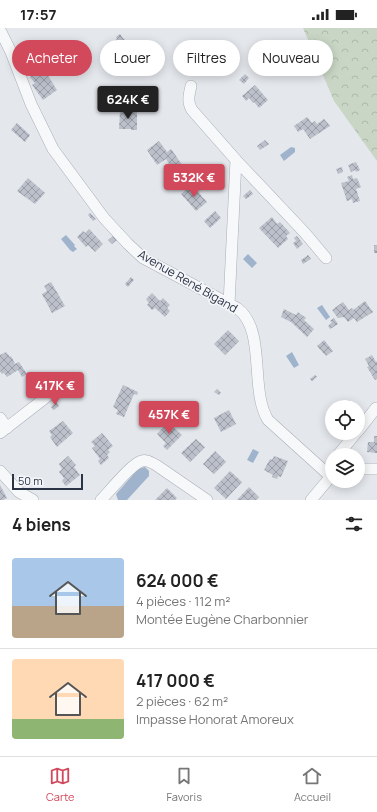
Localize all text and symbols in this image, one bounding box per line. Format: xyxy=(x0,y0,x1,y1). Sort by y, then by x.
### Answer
text: 17:57 xyxy=(20,4,57,25)
chip: Acheter xyxy=(12,40,92,76)
chip: Louer xyxy=(100,40,165,76)
chip: Filtres xyxy=(173,40,240,76)
chip: Nouveau xyxy=(248,40,333,76)
pin: 624K € xyxy=(95,86,161,120)
text: 624K € xyxy=(106,90,150,108)
pin: 532K € xyxy=(161,164,227,198)
text: 532K € xyxy=(173,168,215,186)
street label: Avenue René Bigand xyxy=(135,245,241,317)
pin: 417K € xyxy=(22,372,88,406)
text: 417K € xyxy=(35,376,75,394)
map controls xyxy=(325,400,365,488)
button: locate xyxy=(325,400,365,440)
pin: 457K € xyxy=(136,401,202,435)
text: 457K € xyxy=(148,405,190,423)
button: layers xyxy=(325,448,365,488)
scale bar xyxy=(12,472,83,491)
text: 50 m xyxy=(18,473,43,488)
text: 4 biens xyxy=(12,513,71,536)
icon: filters xyxy=(343,513,365,535)
text: 624 000 € xyxy=(136,569,219,592)
icon: home xyxy=(44,574,92,622)
text: 4 pièces · 112 m² xyxy=(136,592,231,610)
text: Montée Eugène Charbonnier xyxy=(136,610,309,628)
text: 417 000 € xyxy=(136,669,215,692)
icon: home xyxy=(44,675,92,723)
text: 2 pièces · 62 m² xyxy=(136,692,228,710)
text: Impasse Honorat Amoreux xyxy=(136,710,294,728)
tab: Carte xyxy=(46,765,75,804)
tab: Favoris xyxy=(167,765,202,804)
tab: Accueil xyxy=(294,765,331,804)

